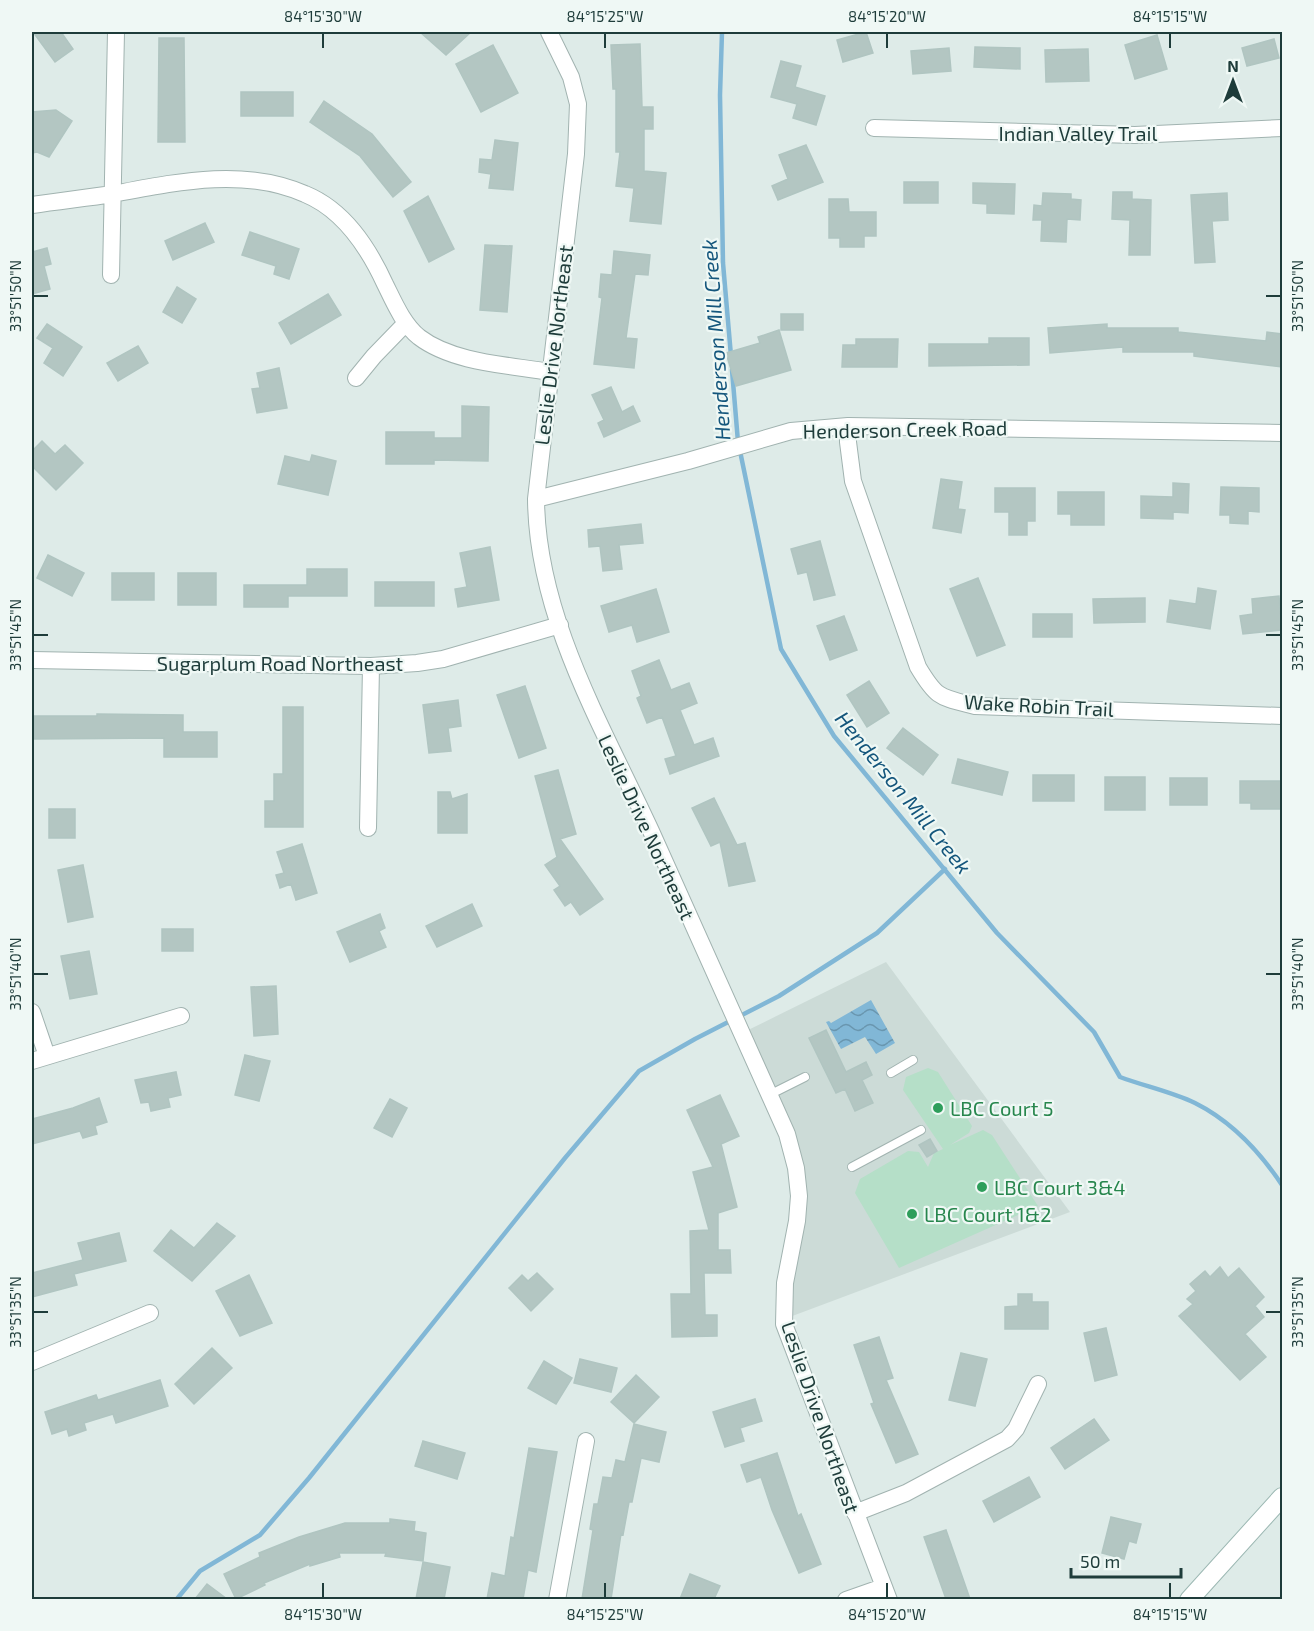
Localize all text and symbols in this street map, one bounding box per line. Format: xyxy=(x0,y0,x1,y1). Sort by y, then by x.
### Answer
text: 84°15'30"W xyxy=(284,7,362,25)
text: 84°15'25"W xyxy=(567,7,643,25)
text: 84°15'20"W xyxy=(848,7,926,25)
text: 84°15'15"W xyxy=(1133,7,1207,25)
north arrow xyxy=(1203,51,1263,111)
text: N xyxy=(1227,56,1239,75)
street label: Indian Valley Trail xyxy=(999,121,1157,145)
water label: Henderson Mill Creek xyxy=(695,238,735,442)
street label: Leslie Drive Northeast xyxy=(529,243,577,446)
text: 33°51'50"N xyxy=(6,260,24,332)
text: 33°51'50"N xyxy=(1288,260,1306,332)
street label: Henderson Creek Road xyxy=(802,415,1008,443)
text: 33°51'45"N xyxy=(6,599,24,671)
text: 33°51'45"N xyxy=(1288,599,1306,671)
street label: Sugarplum Road Northeast xyxy=(157,651,404,675)
street label: Wake Robin Trail xyxy=(963,689,1115,721)
water label: Henderson Mill Creek xyxy=(831,706,977,878)
street label: Leslie Drive Northeast xyxy=(594,731,701,924)
text: 33°51'40"N xyxy=(6,937,24,1011)
text: 33°51'40"N xyxy=(1288,937,1306,1011)
place label: LBC Court 5 xyxy=(950,1096,1054,1120)
marker: LBC Court 5 xyxy=(931,1101,945,1115)
place label: LBC Court 3&4 xyxy=(994,1175,1126,1199)
marker: LBC Court 3&4 xyxy=(975,1180,989,1194)
place label: LBC Court 1&2 xyxy=(924,1202,1051,1226)
marker: LBC Court 1&2 xyxy=(905,1207,919,1221)
text: 33°51'35"N xyxy=(6,1276,24,1348)
text: 33°51'35"N xyxy=(1288,1276,1306,1348)
street label: Leslie Drive Northeast xyxy=(777,1318,865,1516)
scale bar xyxy=(1071,1541,1180,1579)
text: 50 m xyxy=(1080,1550,1120,1572)
text: 84°15'30"W xyxy=(284,1605,362,1623)
text: 84°15'25"W xyxy=(567,1605,643,1623)
text: 84°15'20"W xyxy=(848,1605,926,1623)
text: 84°15'15"W xyxy=(1133,1605,1207,1623)

